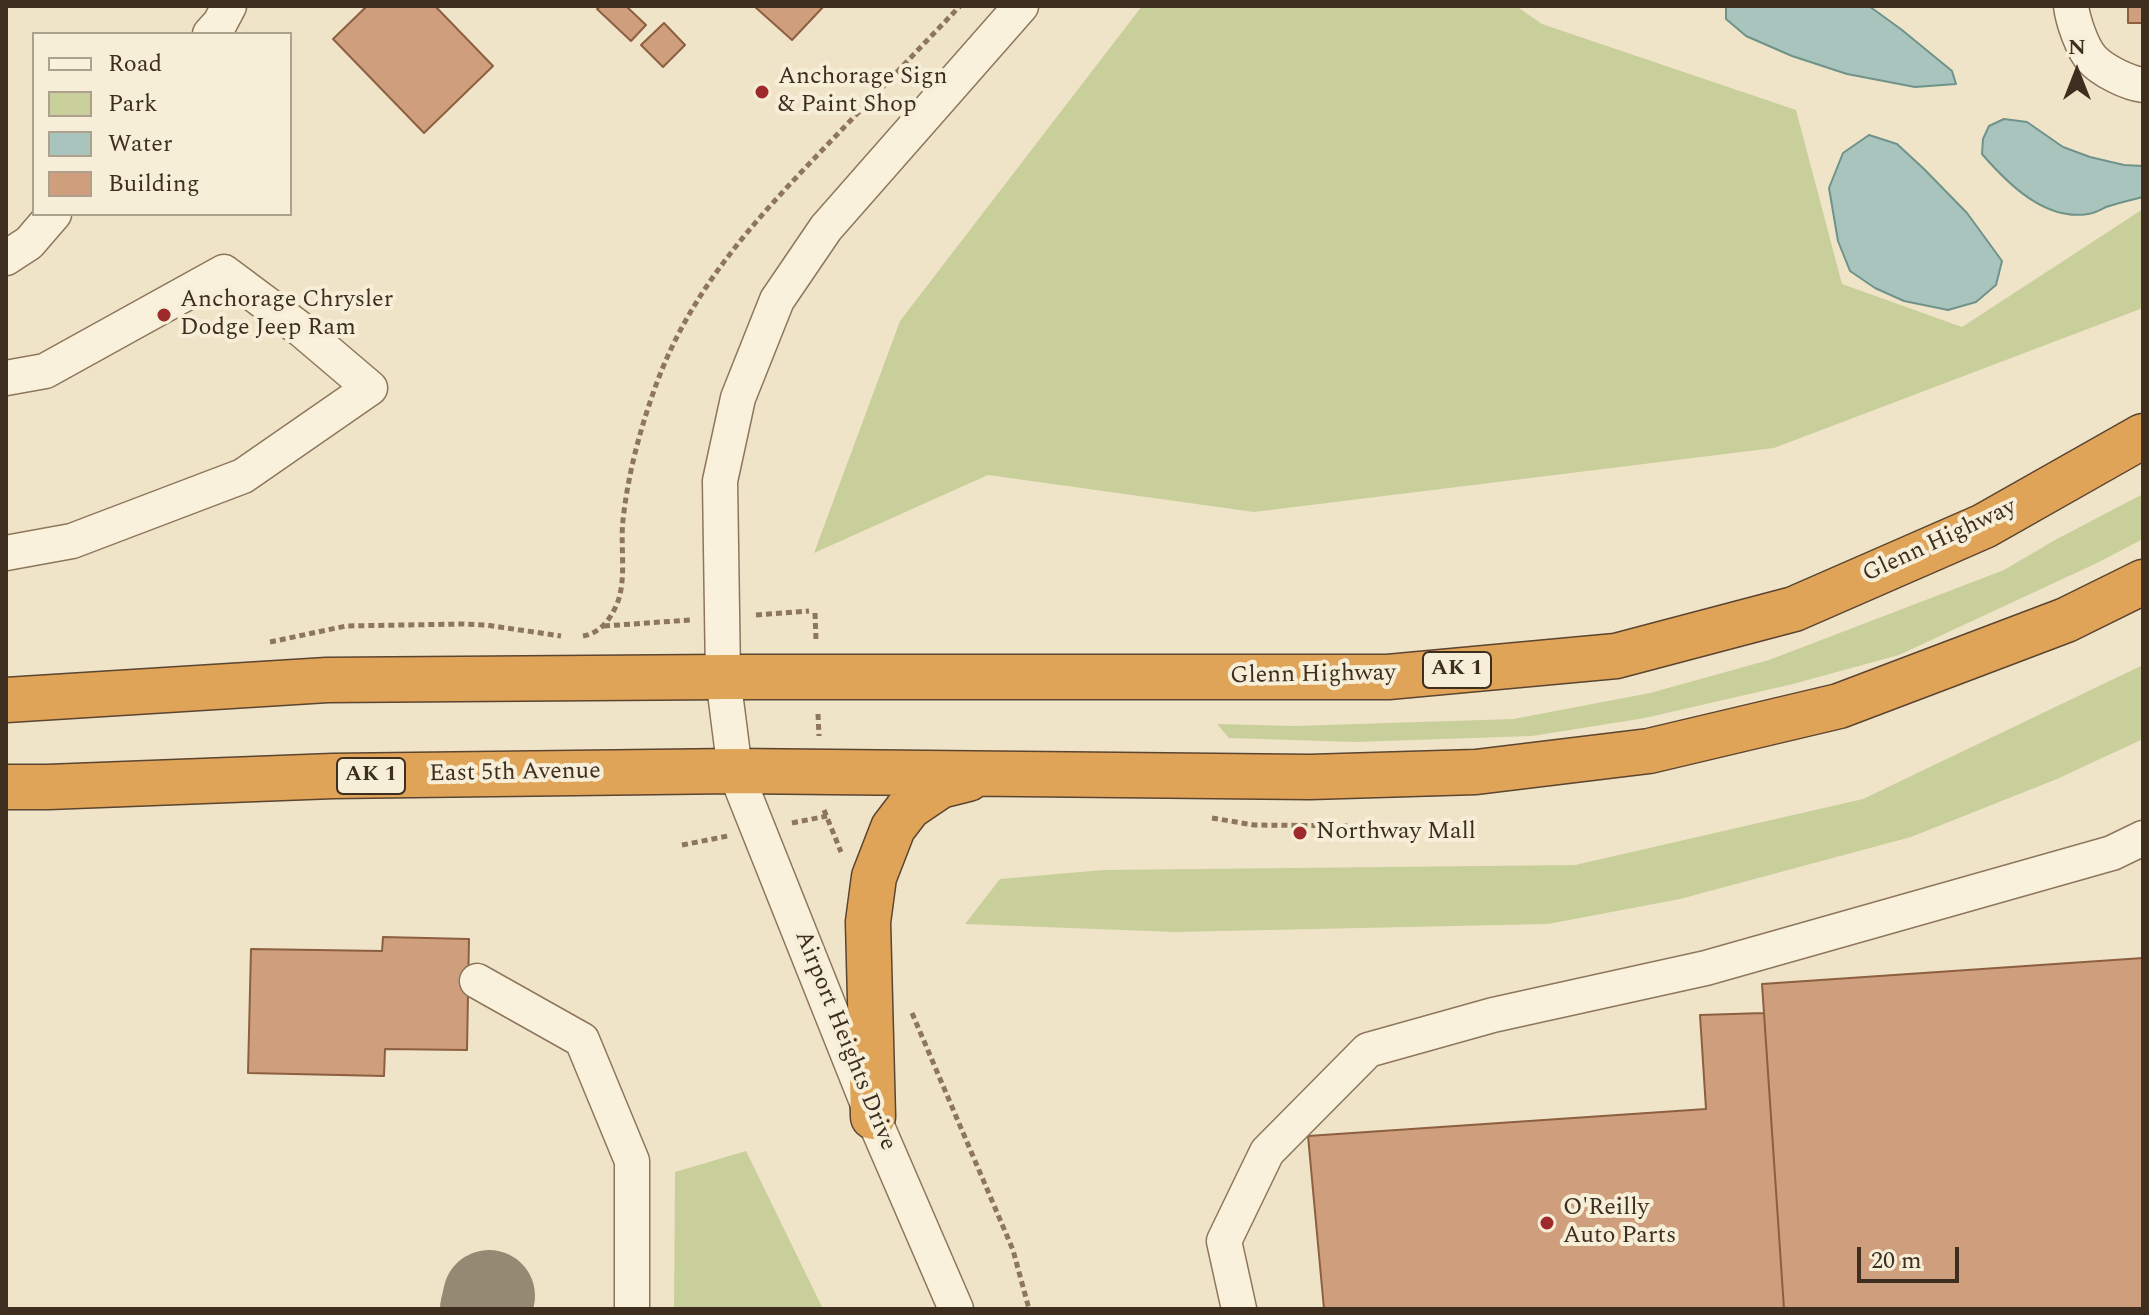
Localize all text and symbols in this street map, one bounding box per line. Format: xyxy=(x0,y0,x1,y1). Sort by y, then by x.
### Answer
text: N xyxy=(2068,31,2086,64)
legend xyxy=(32,32,292,216)
north arrow xyxy=(2037,32,2117,112)
text: Road xyxy=(108,46,162,82)
place label: Anchorage Sign & Paint Shop xyxy=(778,64,947,120)
marker: Anchorage Sign & Paint Shop xyxy=(753,83,771,101)
text: Park xyxy=(108,86,158,122)
text: Water xyxy=(108,126,172,162)
text: Building xyxy=(108,166,200,202)
place label: Anchorage Chrysler Dodge Jeep Ram xyxy=(180,287,393,343)
marker: Anchorage Chrysler Dodge Jeep Ram xyxy=(155,306,173,324)
street label: Glenn Highway xyxy=(1859,494,2021,590)
road number: AK 1 xyxy=(1423,652,1491,688)
street label: Glenn Highway xyxy=(1230,660,1396,692)
road number: AK 1 xyxy=(337,758,405,794)
street label: East 5th Avenue xyxy=(429,758,601,790)
place label: Northway Mall xyxy=(1316,819,1476,847)
marker: Northway Mall xyxy=(1291,824,1309,842)
street label: Airport Heights Drive xyxy=(787,927,901,1155)
place label: O'Reilly Auto Parts xyxy=(1563,1195,1676,1251)
marker: O'Reilly Auto Parts xyxy=(1538,1214,1556,1232)
scale bar xyxy=(1861,1231,1963,1281)
text: 20 m xyxy=(1871,1243,1922,1279)

